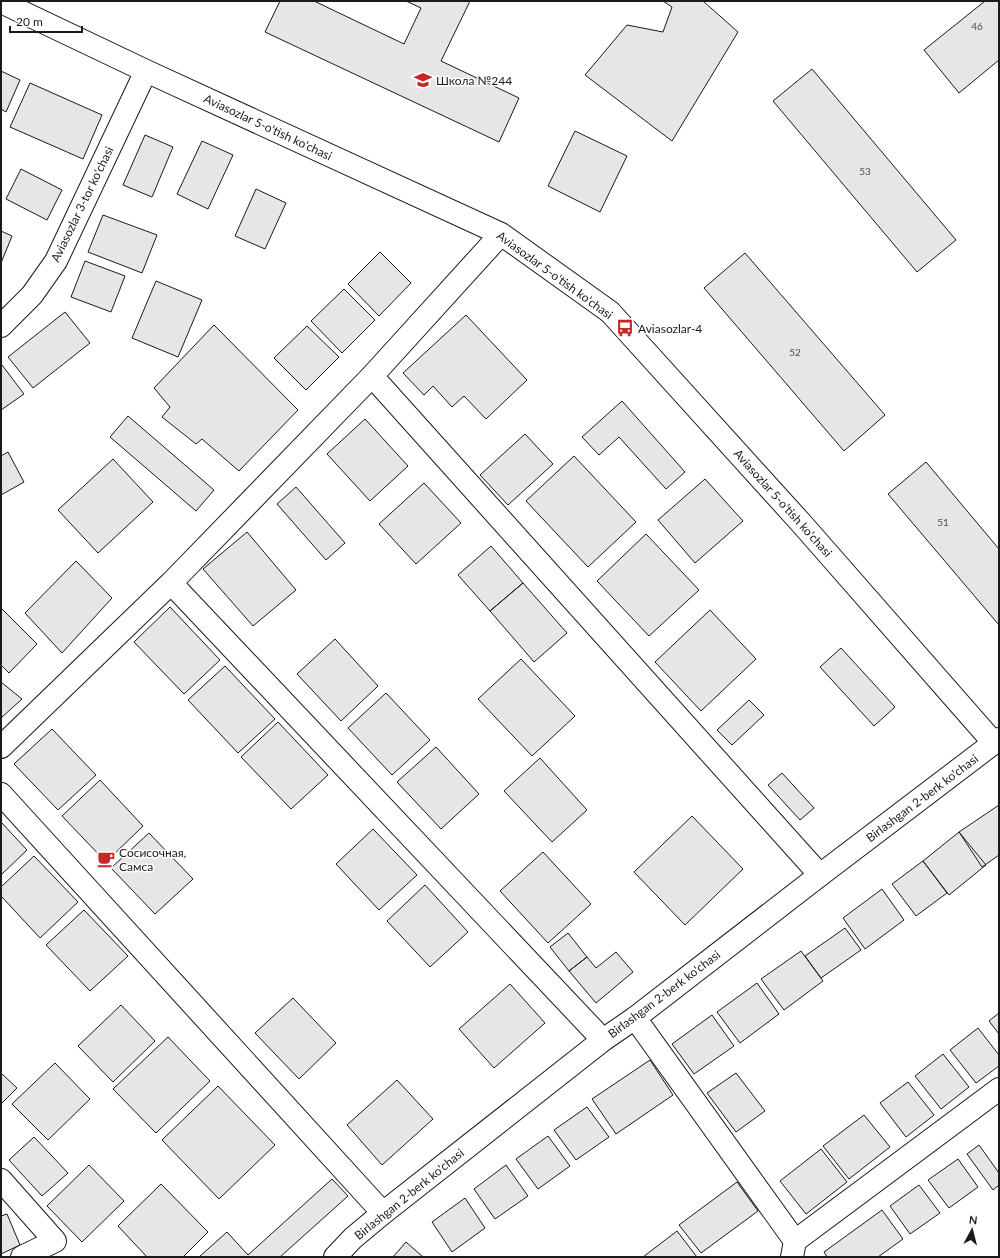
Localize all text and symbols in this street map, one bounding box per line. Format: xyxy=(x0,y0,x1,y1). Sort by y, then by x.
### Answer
scale bar xyxy=(10,8,82,34)
text: 20 m xyxy=(16,14,43,29)
house number: 46 xyxy=(971,20,983,32)
school or university icon: Школа №244 xyxy=(413,70,433,90)
place label: Школа №244 xyxy=(436,73,512,88)
street label: Aviasozlar 5-o'tish ko'chasi xyxy=(202,91,335,163)
street label: Aviasozlar 3-tor ko'chasi xyxy=(48,144,117,264)
house number: 53 xyxy=(859,165,871,177)
street label: Aviasozlar 5-o'tish ko'chasi xyxy=(494,228,616,322)
bus stop icon: Aviasozlar-4 xyxy=(615,318,635,338)
place label: Aviasozlar-4 xyxy=(638,321,702,336)
house number: 52 xyxy=(789,346,801,358)
street label: Aviasozlar 5-o'tish ko'chasi xyxy=(731,446,835,560)
house number: 51 xyxy=(937,516,949,528)
street label: Birlashgan 2-berk ko'chasi xyxy=(863,751,981,845)
place label: Сосисочная, Самса xyxy=(119,845,187,874)
cafe icon: Сосисочная, Самса xyxy=(96,849,116,869)
street label: Birlashgan 2-berk ko'chasi xyxy=(605,947,723,1041)
street label: Birlashgan 2-berk ko'chasi xyxy=(351,1145,467,1243)
north arrow xyxy=(952,1210,992,1250)
text: N xyxy=(968,1213,978,1227)

